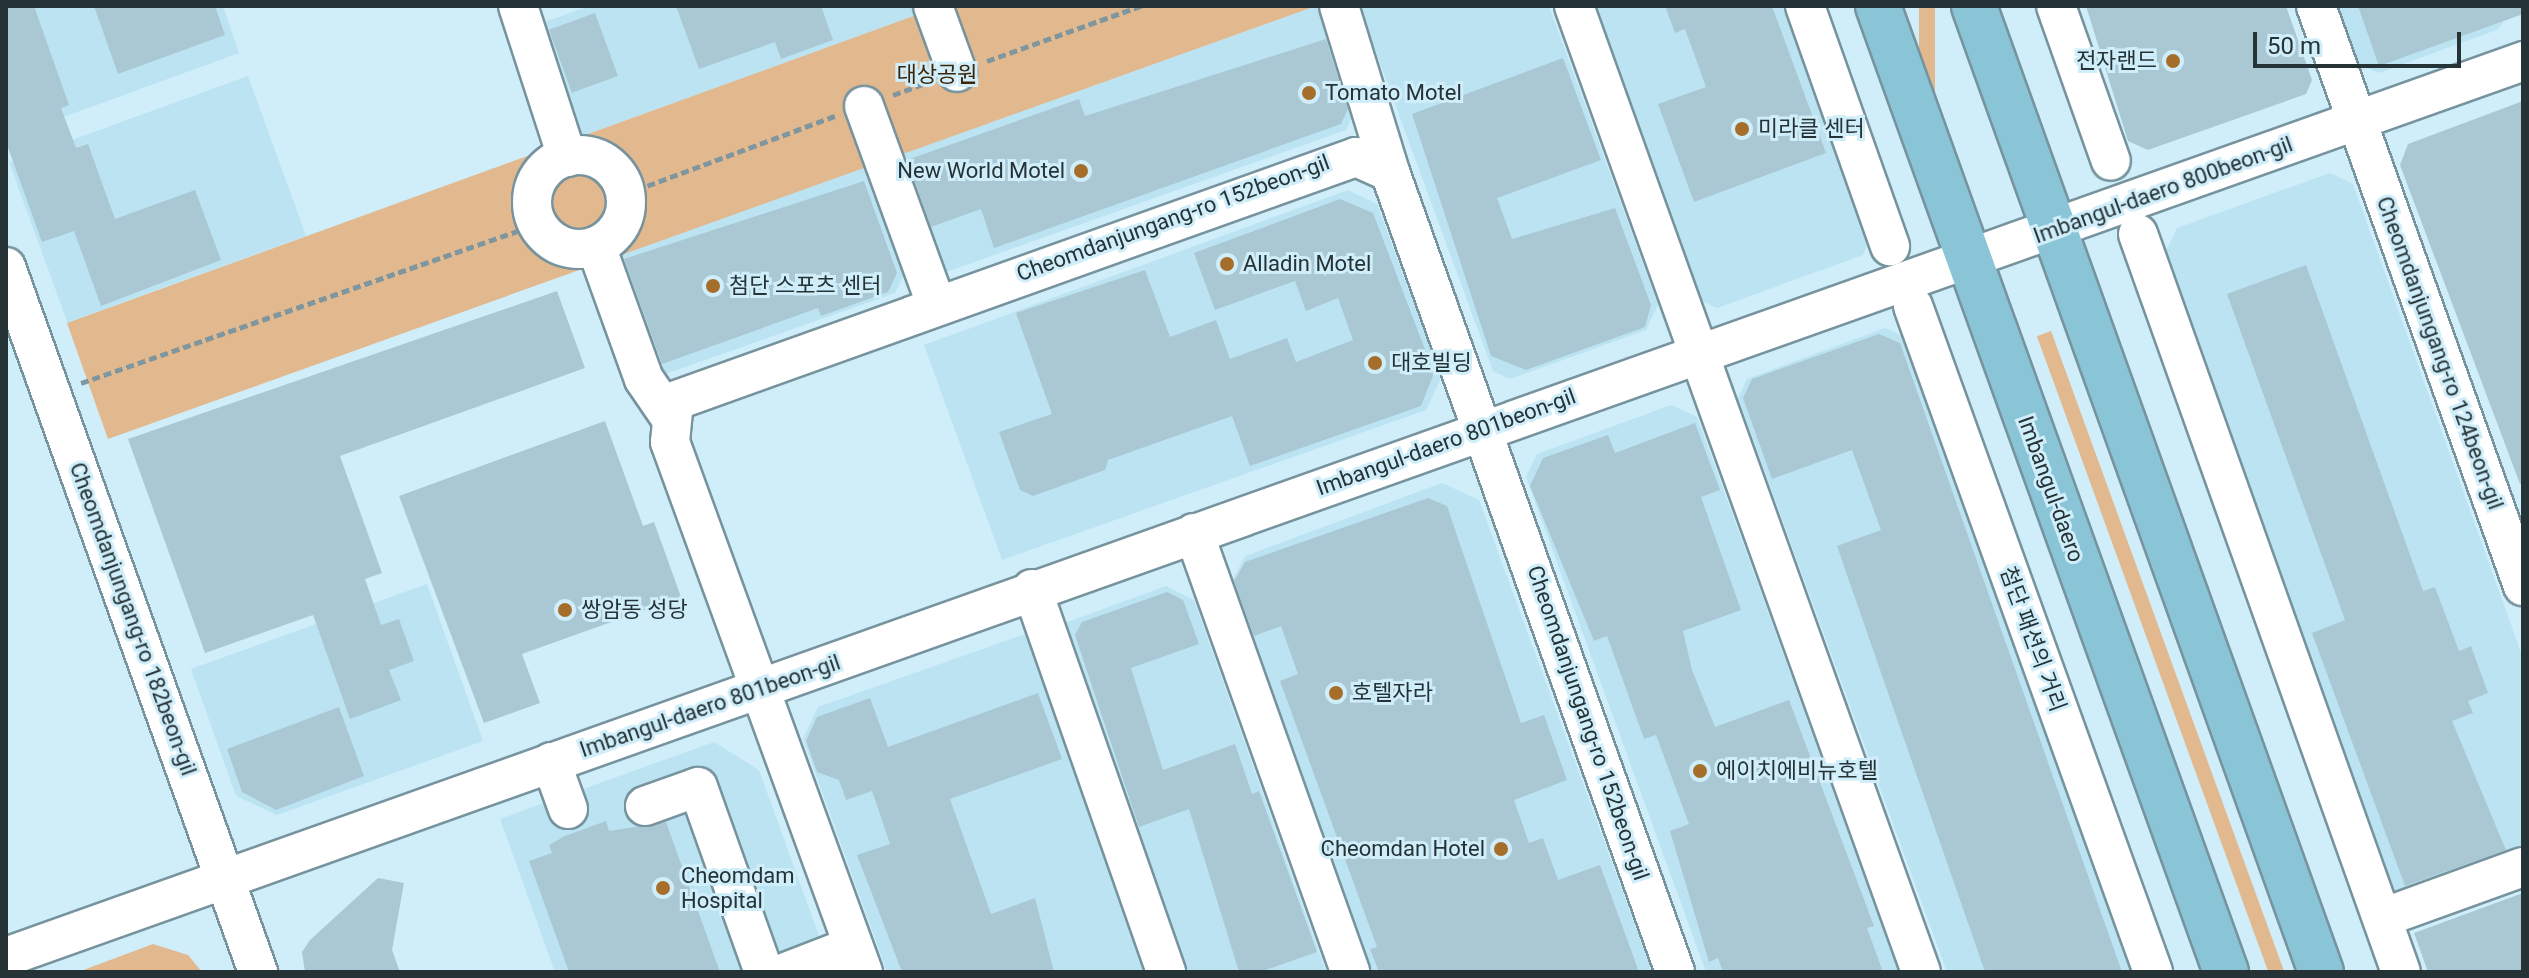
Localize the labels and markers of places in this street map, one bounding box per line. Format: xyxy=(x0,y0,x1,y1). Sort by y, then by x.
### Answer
place label: 전자랜드 xyxy=(2076,48,2157,74)
marker: 전자랜드 xyxy=(2164,52,2182,70)
place label: Tomato Motel xyxy=(1325,80,1462,106)
marker: Tomato Motel xyxy=(1300,84,1318,102)
place label: 미라클 센터 xyxy=(1758,116,1865,142)
marker: 미라클 센터 xyxy=(1733,120,1751,138)
place label: New World Motel xyxy=(897,158,1065,184)
marker: New World Motel xyxy=(1072,162,1090,180)
place label: Alladin Motel xyxy=(1243,251,1371,277)
marker: Alladin Motel xyxy=(1218,255,1236,273)
place label: 첨단 스포츠 센터 xyxy=(729,273,882,299)
marker: 첨단 스포츠 센터 xyxy=(704,277,722,295)
place label: 대호빌딩 xyxy=(1391,350,1472,376)
marker: 대호빌딩 xyxy=(1366,354,1384,372)
place label: 쌍암동 성당 xyxy=(581,597,688,623)
marker: 쌍암동 성당 xyxy=(556,601,574,619)
place label: 호텔자라 xyxy=(1352,680,1433,706)
marker: 호텔자라 xyxy=(1327,684,1345,702)
place label: 에이치에비뉴호텔 xyxy=(1716,758,1878,784)
marker: 에이치에비뉴호텔 xyxy=(1691,762,1709,780)
place label: Cheomdan Hotel xyxy=(1321,836,1485,862)
marker: Cheomdan Hotel xyxy=(1492,840,1510,858)
place label: Cheomdam Hospital xyxy=(681,862,795,914)
marker: Cheomdam Hospital xyxy=(652,877,674,899)

